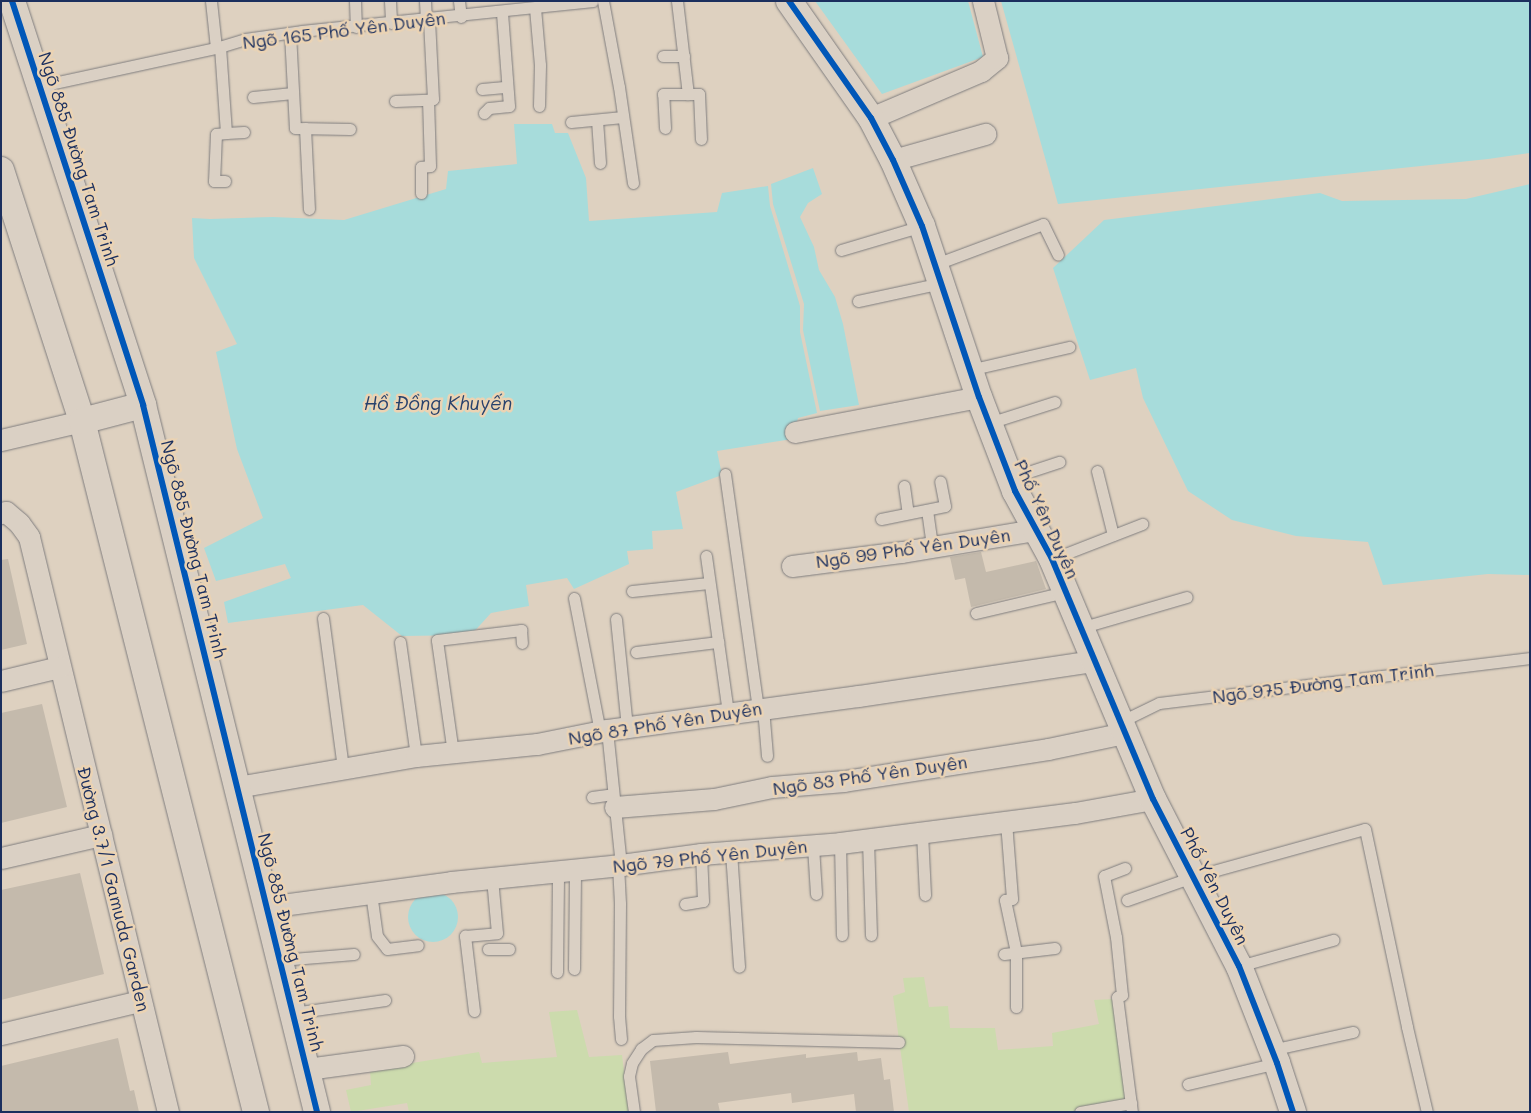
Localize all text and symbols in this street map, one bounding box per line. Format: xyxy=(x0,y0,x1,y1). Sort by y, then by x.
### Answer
street label: Ngõ 165 Phố Yên Duyên xyxy=(241,7,447,53)
street label: Ngõ 885 Đường Tam Trinh xyxy=(34,49,124,269)
water label: Hồ Đồng Khuyến xyxy=(364,392,512,414)
street label: Ngõ 885 Đường Tam Trinh xyxy=(156,438,232,660)
street label: Phố Yên Duyên xyxy=(1010,456,1084,582)
street label: Ngõ 99 Phố Yên Duyên xyxy=(814,524,1012,572)
street label: Ngõ 975 Đường Tam Trinh xyxy=(1211,659,1435,707)
street label: Ngõ 87 Phố Yên Duyên xyxy=(567,697,763,749)
street label: Ngõ 83 Phố Yên Duyên xyxy=(771,751,969,799)
street label: Đường 3.7/1 Gamuda Garden xyxy=(73,764,155,1014)
street label: Phố Yên Duyên xyxy=(1176,824,1254,948)
street label: Ngõ 885 Đường Tam Trinh xyxy=(253,831,329,1053)
street label: Ngõ 79 Phố Yên Duyên xyxy=(612,835,808,877)

